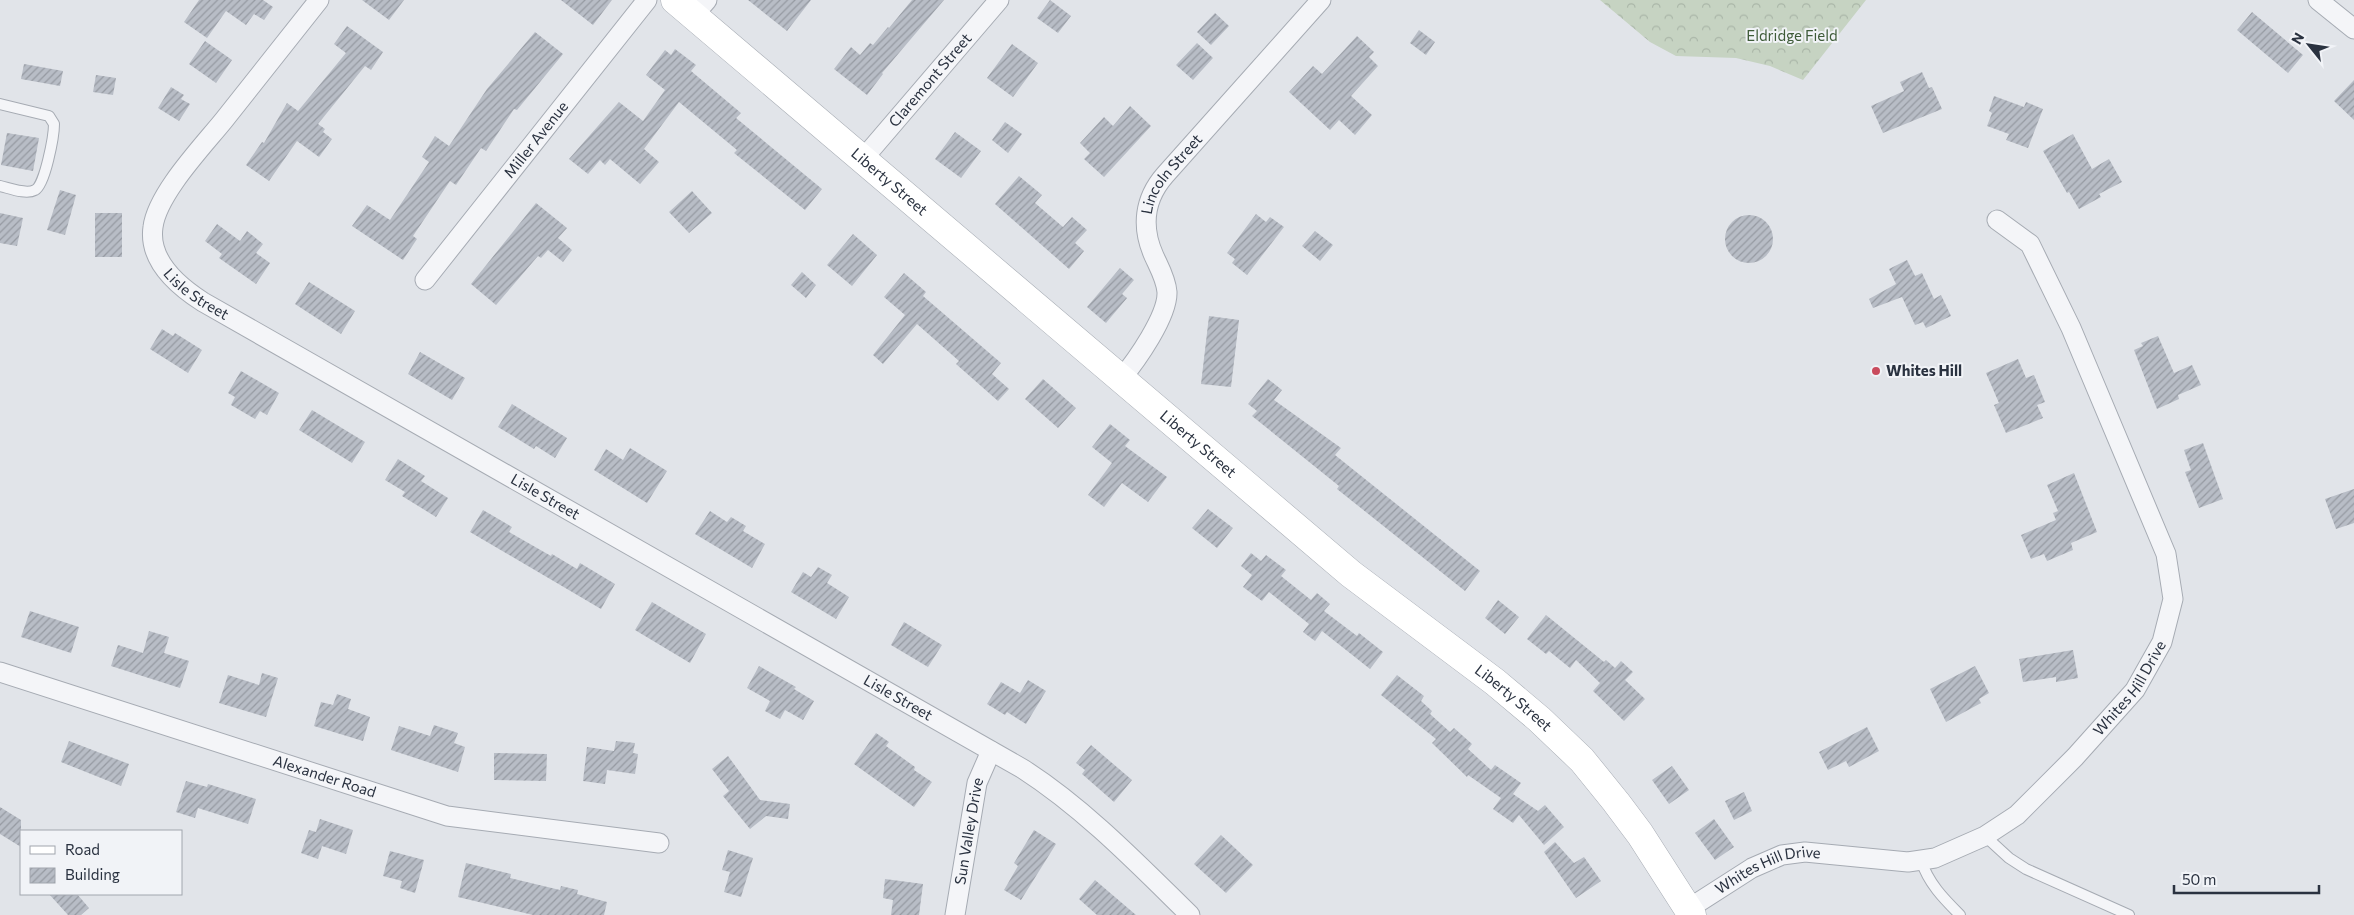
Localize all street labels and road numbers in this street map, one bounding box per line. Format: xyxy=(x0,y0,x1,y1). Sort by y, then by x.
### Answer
street label: Claremont Street xyxy=(884,29,975,130)
street label: Miller Avenue xyxy=(500,97,571,181)
street label: Lincoln Street xyxy=(1137,130,1205,215)
street label: Liberty Street xyxy=(848,144,932,219)
street label: Lisle Street xyxy=(160,264,232,323)
street label: Liberty Street xyxy=(1157,406,1240,481)
street label: Lisle Street xyxy=(508,469,583,523)
street label: Whites Hill Drive xyxy=(2089,637,2169,739)
street label: Liberty Street xyxy=(1472,660,1556,734)
street label: Lisle Street xyxy=(861,670,936,724)
street label: Alexander Road xyxy=(271,751,379,801)
street label: Sun Valley Drive xyxy=(950,774,987,886)
street label: Whites Hill Drive xyxy=(1712,842,1822,897)

